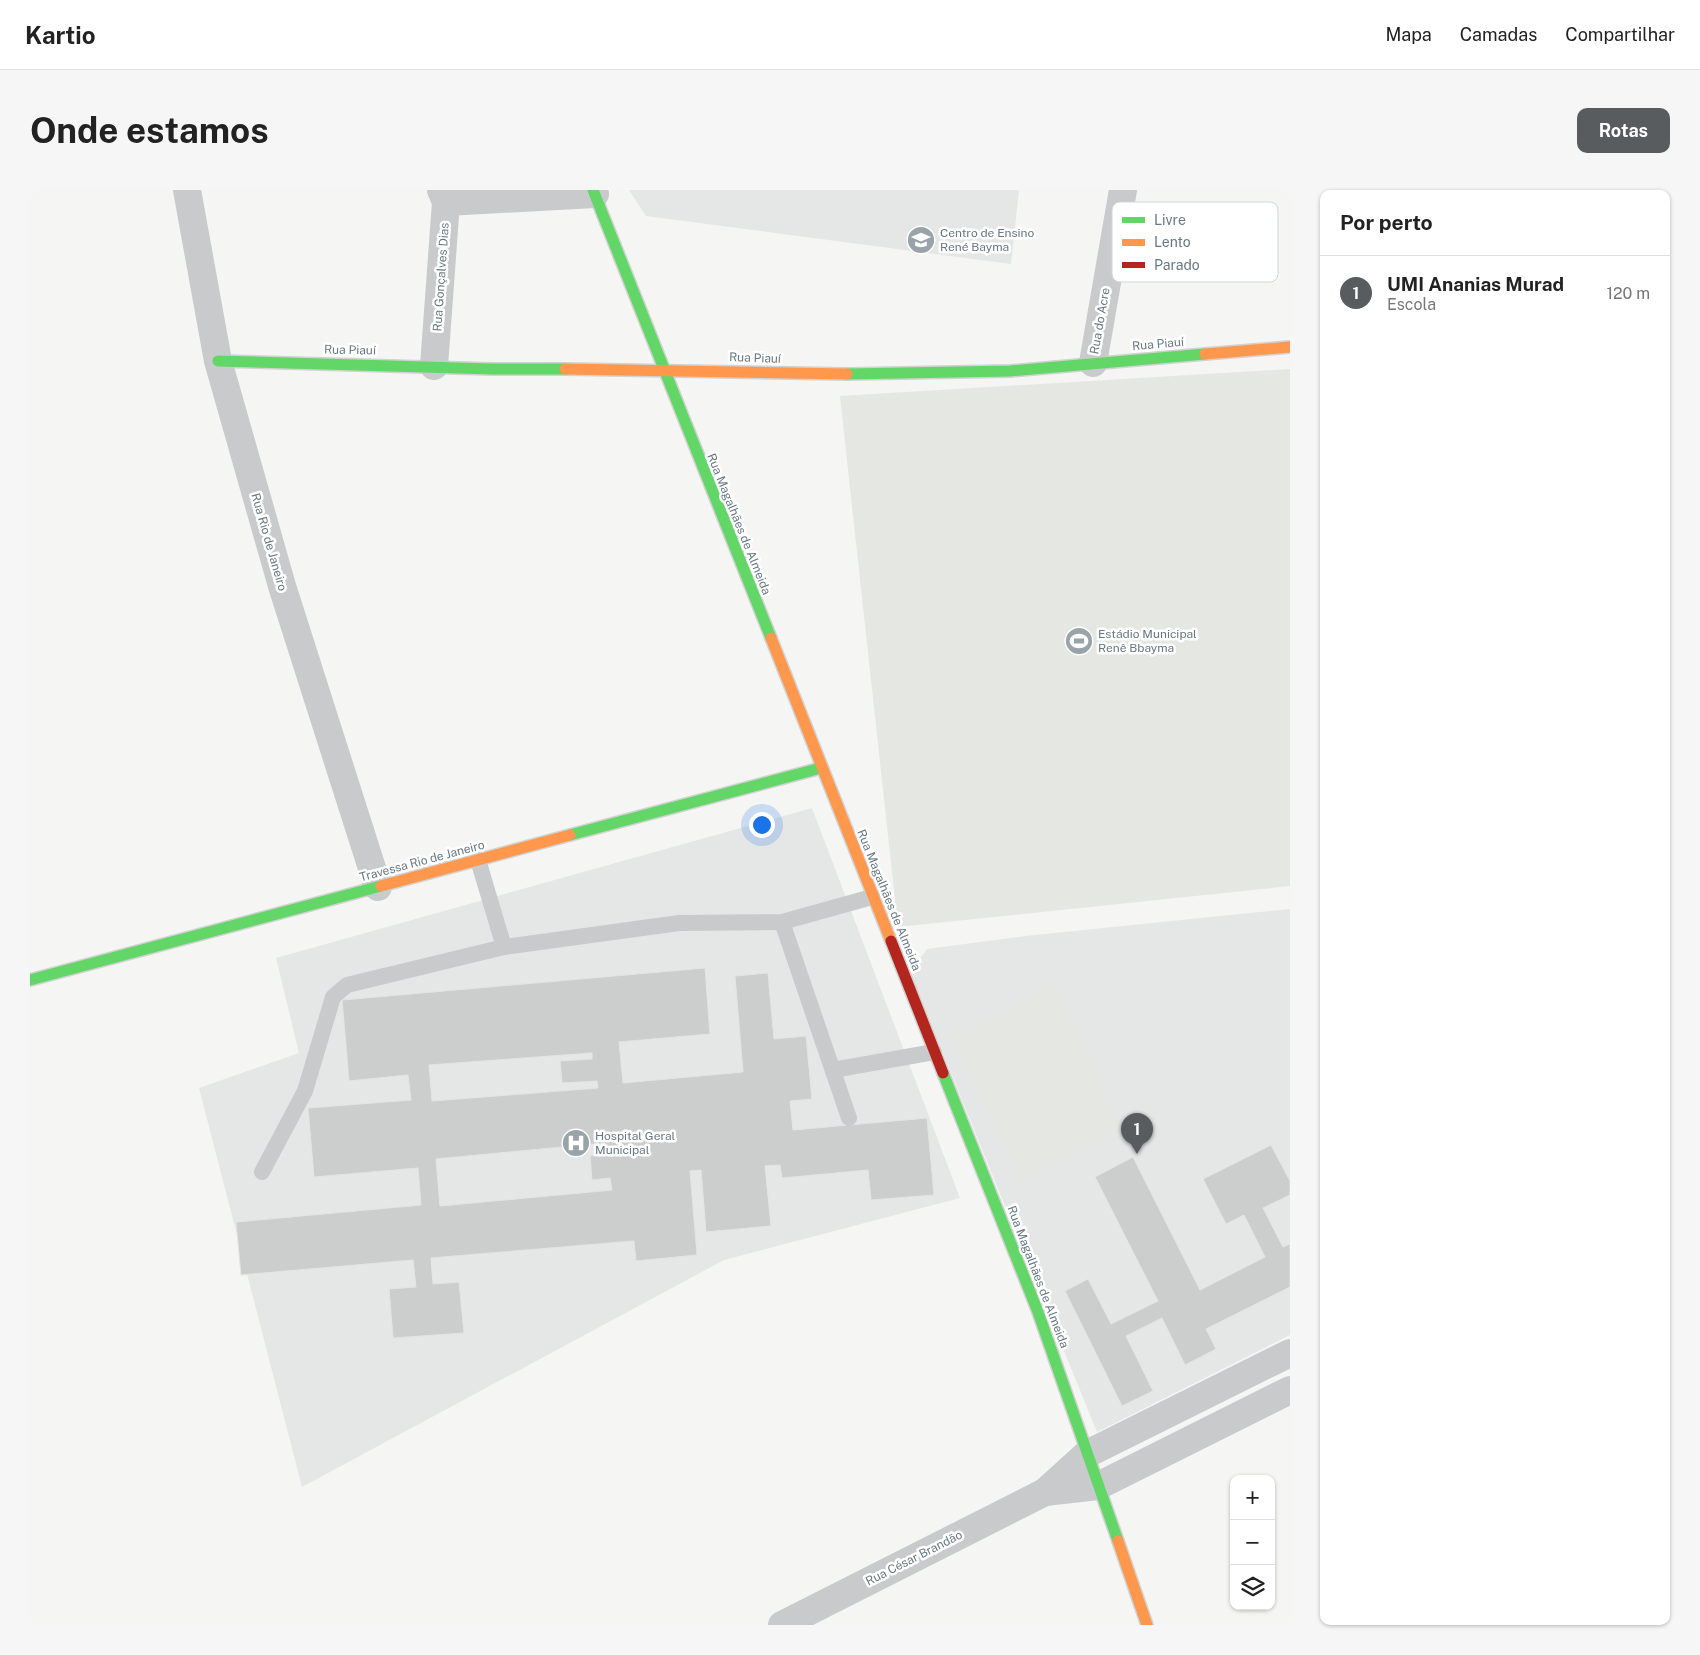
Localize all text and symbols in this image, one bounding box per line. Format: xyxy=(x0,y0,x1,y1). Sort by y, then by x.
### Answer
text: Kartio xyxy=(25,21,96,49)
text: Mapa xyxy=(1385,24,1432,45)
text: Camadas xyxy=(1460,24,1537,45)
text: Compartilhar xyxy=(1565,24,1675,45)
button: Rotas xyxy=(1577,108,1670,153)
text: Onde estamos xyxy=(30,110,269,151)
legend xyxy=(1112,202,1278,282)
text: Por perto xyxy=(1340,210,1433,235)
text: Livre xyxy=(1154,212,1186,228)
street label: Rua Gonçalves Dias xyxy=(430,222,452,332)
school or university icon: Centro de Ensino René Bayma xyxy=(906,225,936,255)
place label: Centro de Ensino René Bayma xyxy=(940,226,1034,254)
text: Lento xyxy=(1154,234,1191,250)
text: Parado xyxy=(1154,257,1200,273)
text: UMI Ananias Murad xyxy=(1387,273,1564,295)
text: 1 xyxy=(1353,284,1359,303)
text: 120 m xyxy=(1606,284,1650,303)
street label: Rua do Acre xyxy=(1087,286,1113,355)
text: Escola xyxy=(1387,295,1436,314)
street label: Rua Piauí xyxy=(1132,335,1185,353)
street label: Rua Piauí xyxy=(324,343,377,357)
street label: Rua Piauí xyxy=(729,350,782,366)
street label: Rua Magalhães de Almeida xyxy=(704,451,774,597)
street label: Rua Rio de Janeiro xyxy=(248,491,290,593)
sports icon: Estádio Municipal Renê Bbayma xyxy=(1064,626,1094,656)
place label: Estádio Municipal Renê Bbayma xyxy=(1098,627,1197,655)
your location xyxy=(749,812,775,838)
street label: Rua Magalhães de Almeida xyxy=(854,827,924,973)
street label: Travessa Rio de Janeiro xyxy=(358,838,486,884)
pin: 1 xyxy=(1121,1113,1153,1154)
hospital icon: Hospital Geral Municipal xyxy=(561,1128,591,1158)
place label: Hospital Geral Municipal xyxy=(595,1129,676,1157)
street label: Rua Magalhães de Almeida xyxy=(1004,1204,1072,1350)
map controls xyxy=(1230,1475,1275,1610)
button: + xyxy=(1230,1475,1275,1520)
button: − xyxy=(1230,1520,1275,1565)
street label: Rua César Brandão xyxy=(863,1527,965,1588)
button: layers xyxy=(1230,1565,1275,1610)

